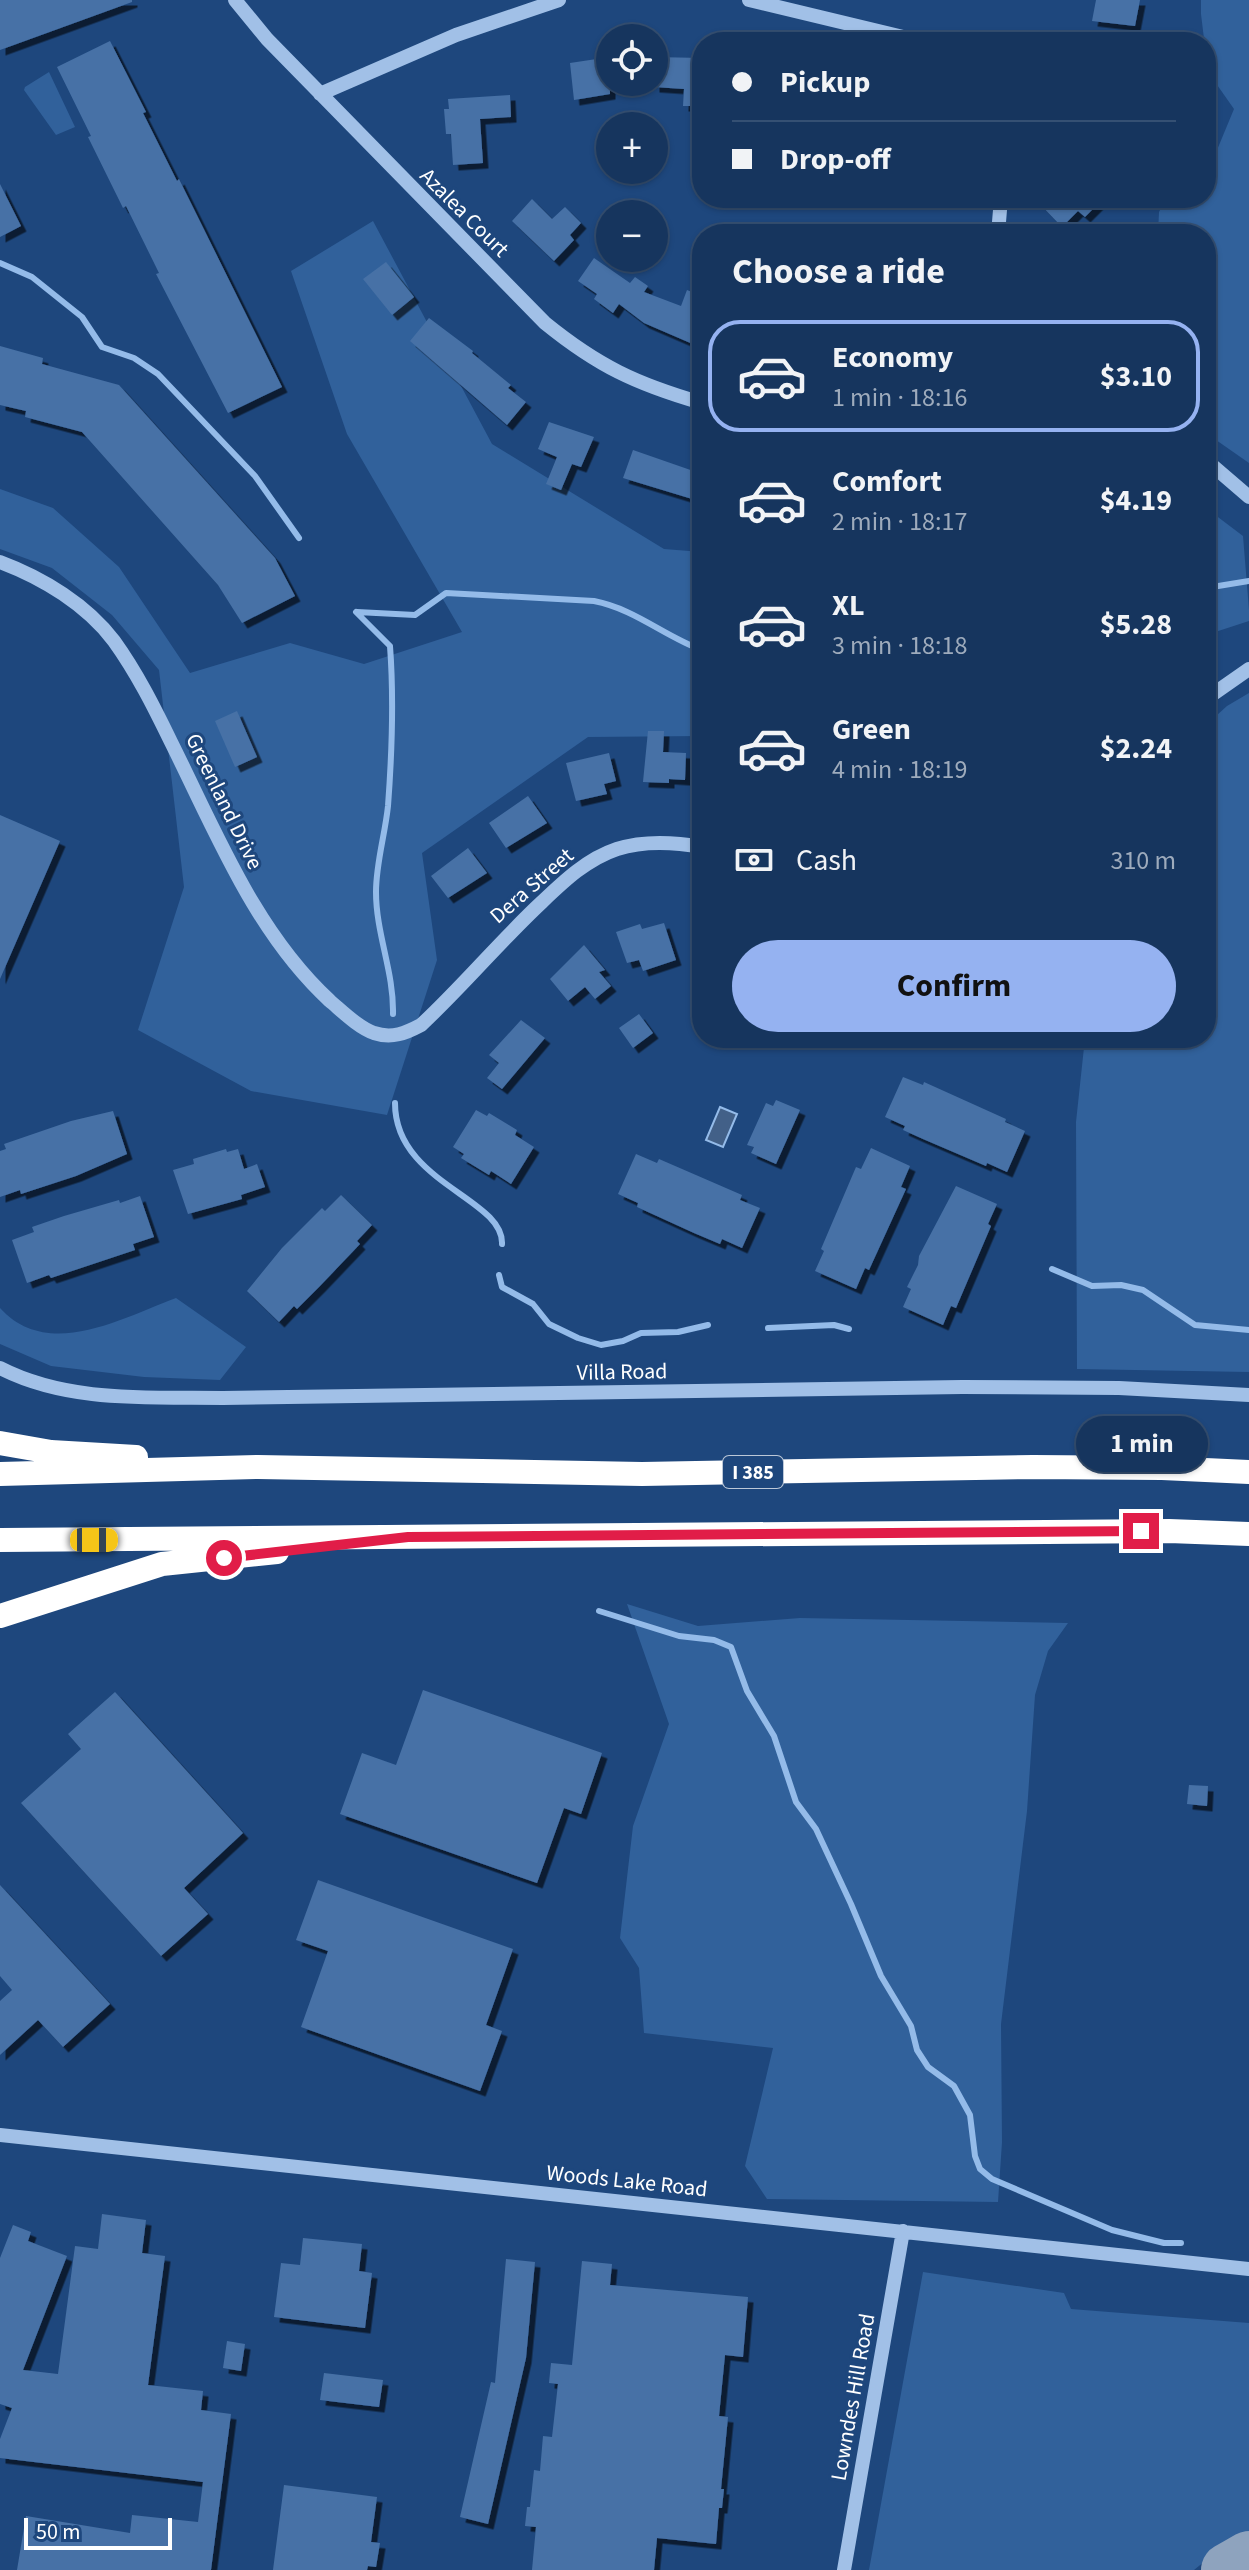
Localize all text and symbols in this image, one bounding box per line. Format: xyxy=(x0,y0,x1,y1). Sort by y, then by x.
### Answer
map controls xyxy=(596,24,668,272)
button: locate xyxy=(596,24,668,96)
text: Pickup xyxy=(780,61,870,104)
button: + xyxy=(596,112,668,184)
text: Drop-off xyxy=(780,138,891,181)
street label: Azalea Court xyxy=(412,161,517,265)
button: − xyxy=(596,200,668,272)
text: Choose a ride xyxy=(732,246,945,297)
text: Economy xyxy=(832,336,953,379)
icon: car xyxy=(736,340,808,412)
text: $3.10 xyxy=(1100,355,1172,398)
text: 1 min · 18:16 xyxy=(832,379,967,416)
text: Comfort xyxy=(832,460,942,503)
icon: car xyxy=(736,464,808,536)
text: $4.19 xyxy=(1100,479,1172,522)
text: 2 min · 18:17 xyxy=(832,503,967,540)
text: XL xyxy=(832,584,865,627)
icon: car xyxy=(736,588,808,660)
text: $5.28 xyxy=(1100,603,1172,646)
text: 3 min · 18:18 xyxy=(832,627,967,664)
text: Green xyxy=(832,708,911,751)
icon: car xyxy=(736,712,808,784)
text: $2.24 xyxy=(1100,727,1172,770)
street label: Greenland Drive xyxy=(177,728,271,875)
text: 4 min · 18:19 xyxy=(832,751,967,788)
icon: cash xyxy=(732,838,776,882)
text: Cash xyxy=(796,839,857,882)
street label: Dera Street xyxy=(483,840,581,931)
text: 310 m xyxy=(1110,842,1176,879)
button: Confirm xyxy=(732,940,1176,1032)
street label: Villa Road xyxy=(576,1355,668,1389)
callout: 1 min xyxy=(1075,1415,1207,1471)
text: 1 min xyxy=(1110,1425,1174,1462)
road number: I 385 xyxy=(723,1456,783,1488)
route end xyxy=(1123,1513,1159,1549)
car xyxy=(70,1528,118,1552)
route start xyxy=(206,1540,242,1576)
street label: Woods Lake Road xyxy=(545,2157,709,2205)
street label: Lowndes Hill Road xyxy=(823,2311,883,2483)
scale bar xyxy=(24,2514,172,2550)
text: 50 m xyxy=(36,2516,81,2548)

